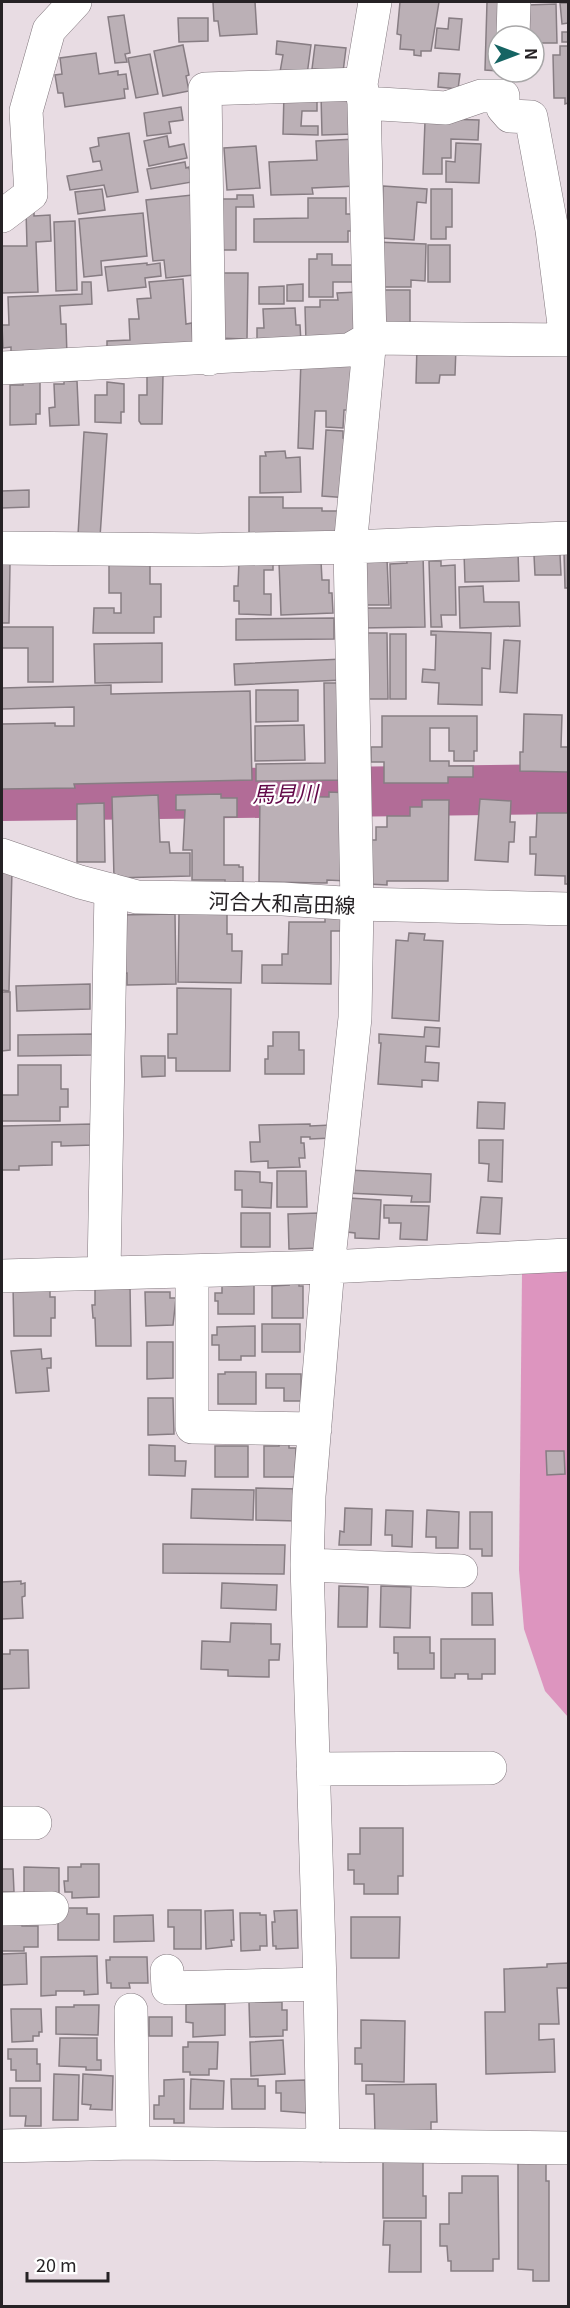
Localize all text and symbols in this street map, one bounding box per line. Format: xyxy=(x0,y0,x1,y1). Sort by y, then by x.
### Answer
north arrow xyxy=(486,24,546,84)
text: N xyxy=(520,48,544,60)
water label: 馬見川 xyxy=(252,775,320,809)
street label: 河合大和高田線 xyxy=(208,884,356,920)
scale bar xyxy=(27,2245,108,2283)
text: 20 m xyxy=(36,2251,77,2277)

